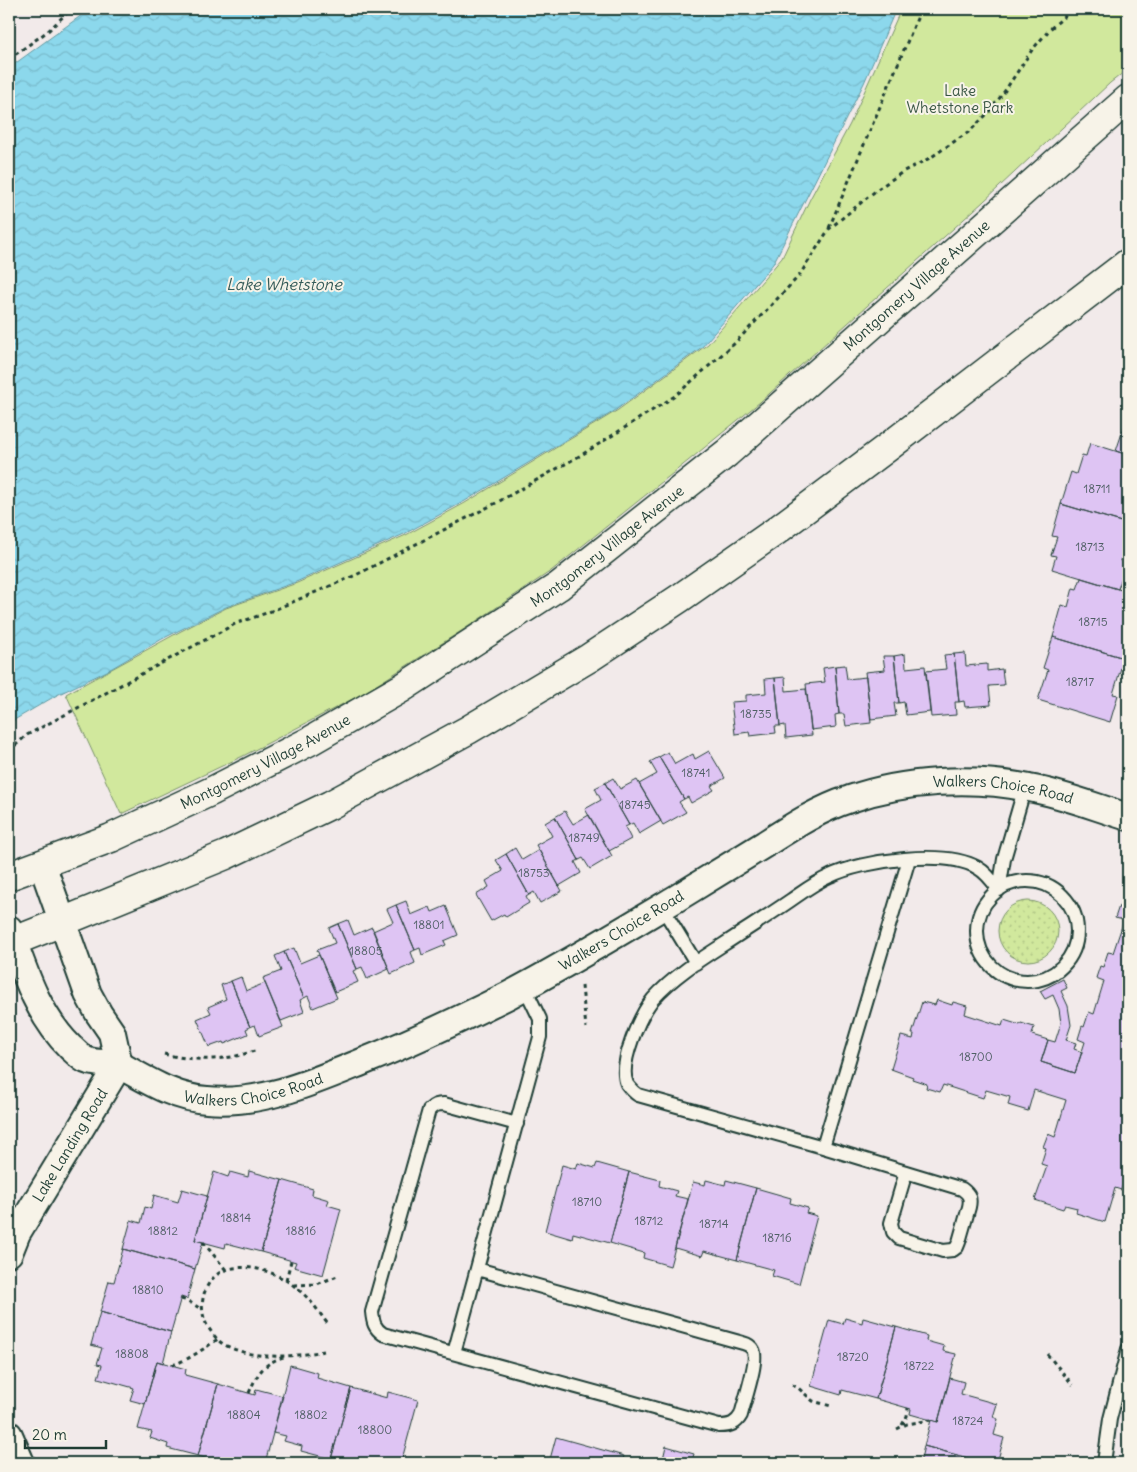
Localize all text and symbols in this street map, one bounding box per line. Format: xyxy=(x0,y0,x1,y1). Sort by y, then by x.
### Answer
park label: Lake Whetstone Park xyxy=(906,81,1014,117)
street label: Montgomery Village Avenue xyxy=(839,216,993,355)
water label: Lake Whetstone xyxy=(226,274,343,294)
street label: Montgomery Village Avenue xyxy=(527,481,687,611)
house number: 18711 xyxy=(1083,481,1111,496)
house number: 18713 xyxy=(1075,539,1105,554)
house number: 18715 xyxy=(1078,614,1108,629)
house number: 18717 xyxy=(1066,674,1094,689)
house number: 18735 xyxy=(740,706,772,721)
street label: Montgomery Village Avenue xyxy=(177,710,354,813)
house number: 18741 xyxy=(682,765,710,780)
street label: Walkers Choice Road xyxy=(932,771,1076,808)
house number: 18745 xyxy=(619,797,651,812)
house number: 18749 xyxy=(568,830,600,845)
house number: 18753 xyxy=(518,865,550,880)
street label: Walkers Choice Road xyxy=(555,886,687,975)
house number: 18801 xyxy=(413,917,445,932)
house number: 18805 xyxy=(349,943,383,958)
house number: 18700 xyxy=(959,1049,993,1064)
street label: Walkers Choice Road xyxy=(182,1069,325,1110)
street label: Lake Landing Road xyxy=(28,1085,111,1205)
house number: 18710 xyxy=(572,1194,602,1209)
house number: 18814 xyxy=(221,1210,251,1225)
house number: 18712 xyxy=(635,1213,664,1228)
house number: 18714 xyxy=(699,1216,729,1231)
house number: 18812 xyxy=(148,1223,178,1238)
house number: 18816 xyxy=(286,1223,316,1238)
house number: 18716 xyxy=(762,1230,792,1245)
house number: 18810 xyxy=(132,1282,164,1297)
house number: 18808 xyxy=(115,1346,149,1361)
house number: 18720 xyxy=(837,1349,869,1364)
house number: 18722 xyxy=(904,1358,935,1373)
house number: 18804 xyxy=(227,1407,261,1422)
house number: 18802 xyxy=(294,1407,328,1422)
house number: 18724 xyxy=(953,1413,983,1428)
scale bar xyxy=(25,1417,106,1449)
house number: 18800 xyxy=(358,1422,392,1437)
text: 20 m xyxy=(32,1425,67,1444)

